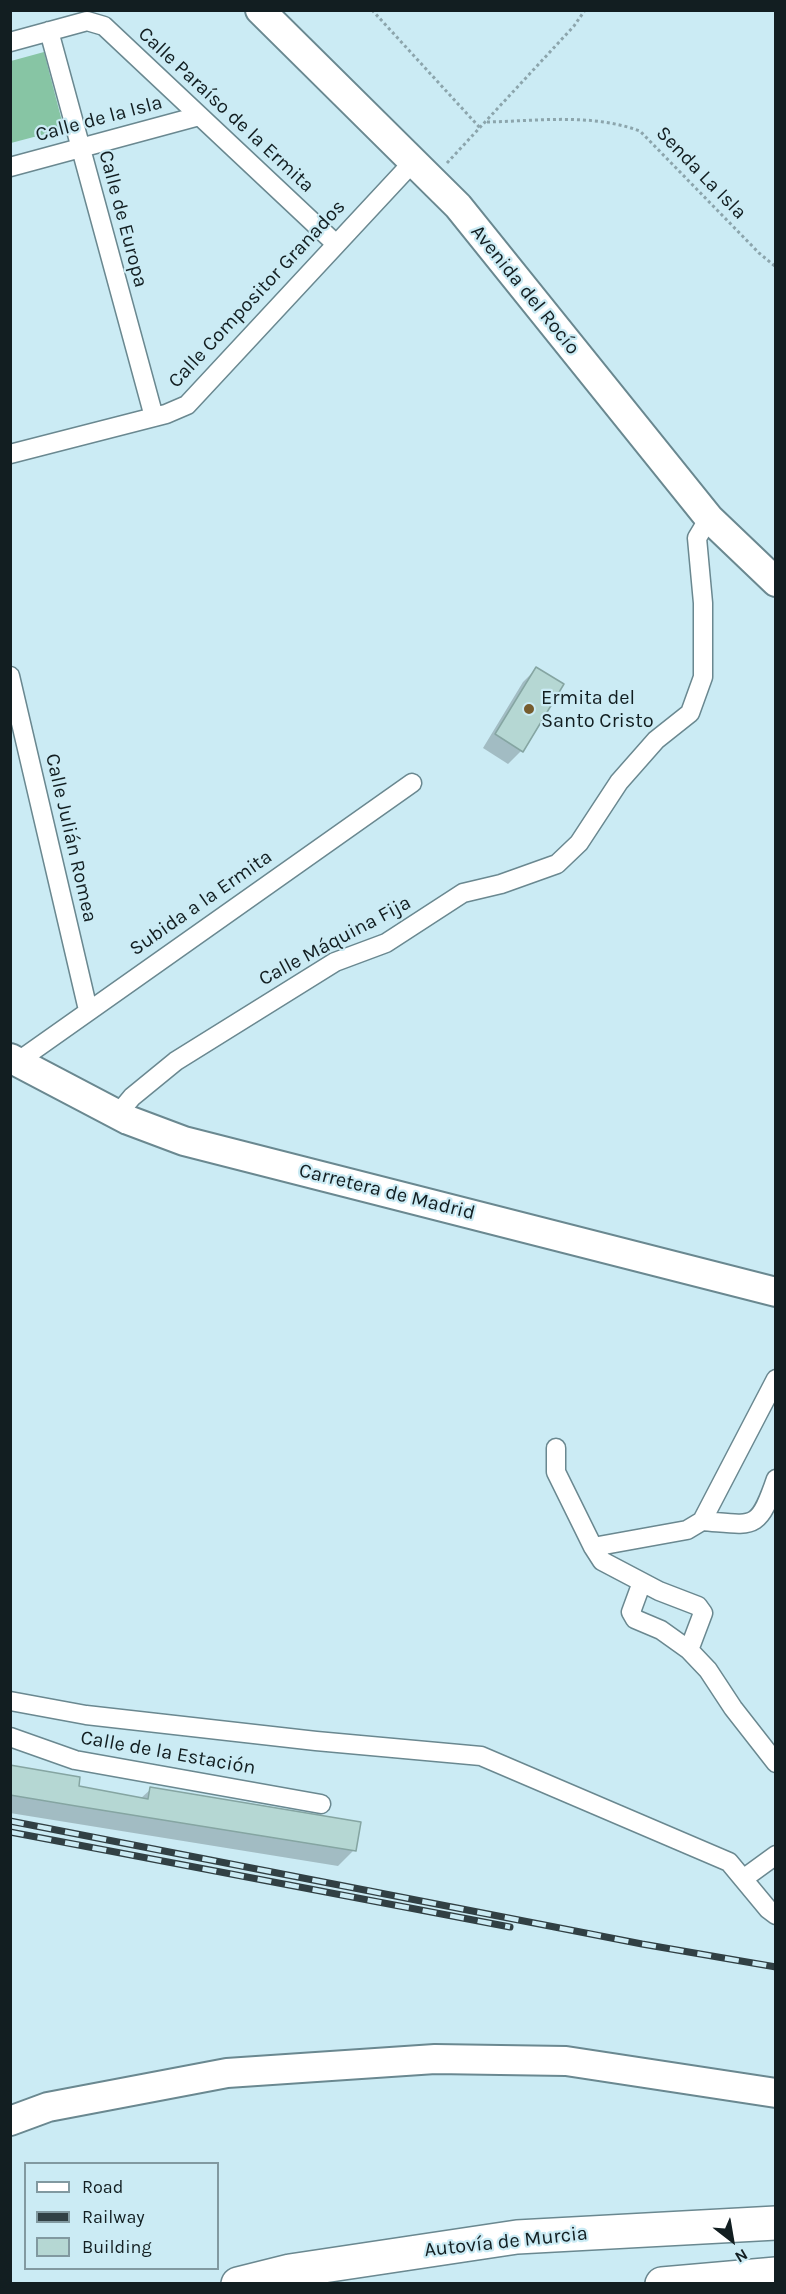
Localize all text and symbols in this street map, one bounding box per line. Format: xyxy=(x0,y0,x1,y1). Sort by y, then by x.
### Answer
street label: Calle Paraíso de la Ermita xyxy=(133,22,319,198)
street label: Calle de la Isla xyxy=(33,91,165,147)
street label: Senda La Isla xyxy=(651,122,751,224)
street label: Calle de Europa xyxy=(93,148,153,290)
street label: Calle Compositor Granados xyxy=(164,195,350,393)
street label: Avenida del Rocío xyxy=(465,220,585,360)
place label: Ermita del Santo Cristo xyxy=(541,686,654,733)
marker: Ermita del Santo Cristo xyxy=(522,702,536,716)
street label: Calle Julián Romea xyxy=(40,751,102,925)
street label: Subida a la Ermita xyxy=(125,845,277,961)
street label: Calle Máquina Fija xyxy=(255,891,415,991)
street label: Carretera de Madrid xyxy=(297,1159,477,1225)
street label: Calle de la Estación xyxy=(79,1726,257,1780)
legend xyxy=(24,2162,219,2270)
text: Road xyxy=(82,2176,123,2198)
text: Railway xyxy=(82,2206,145,2228)
north arrow xyxy=(702,2210,762,2270)
street label: Autovía de Murcia xyxy=(423,2221,589,2263)
text: Building xyxy=(82,2236,152,2258)
text: N xyxy=(732,2245,751,2267)

